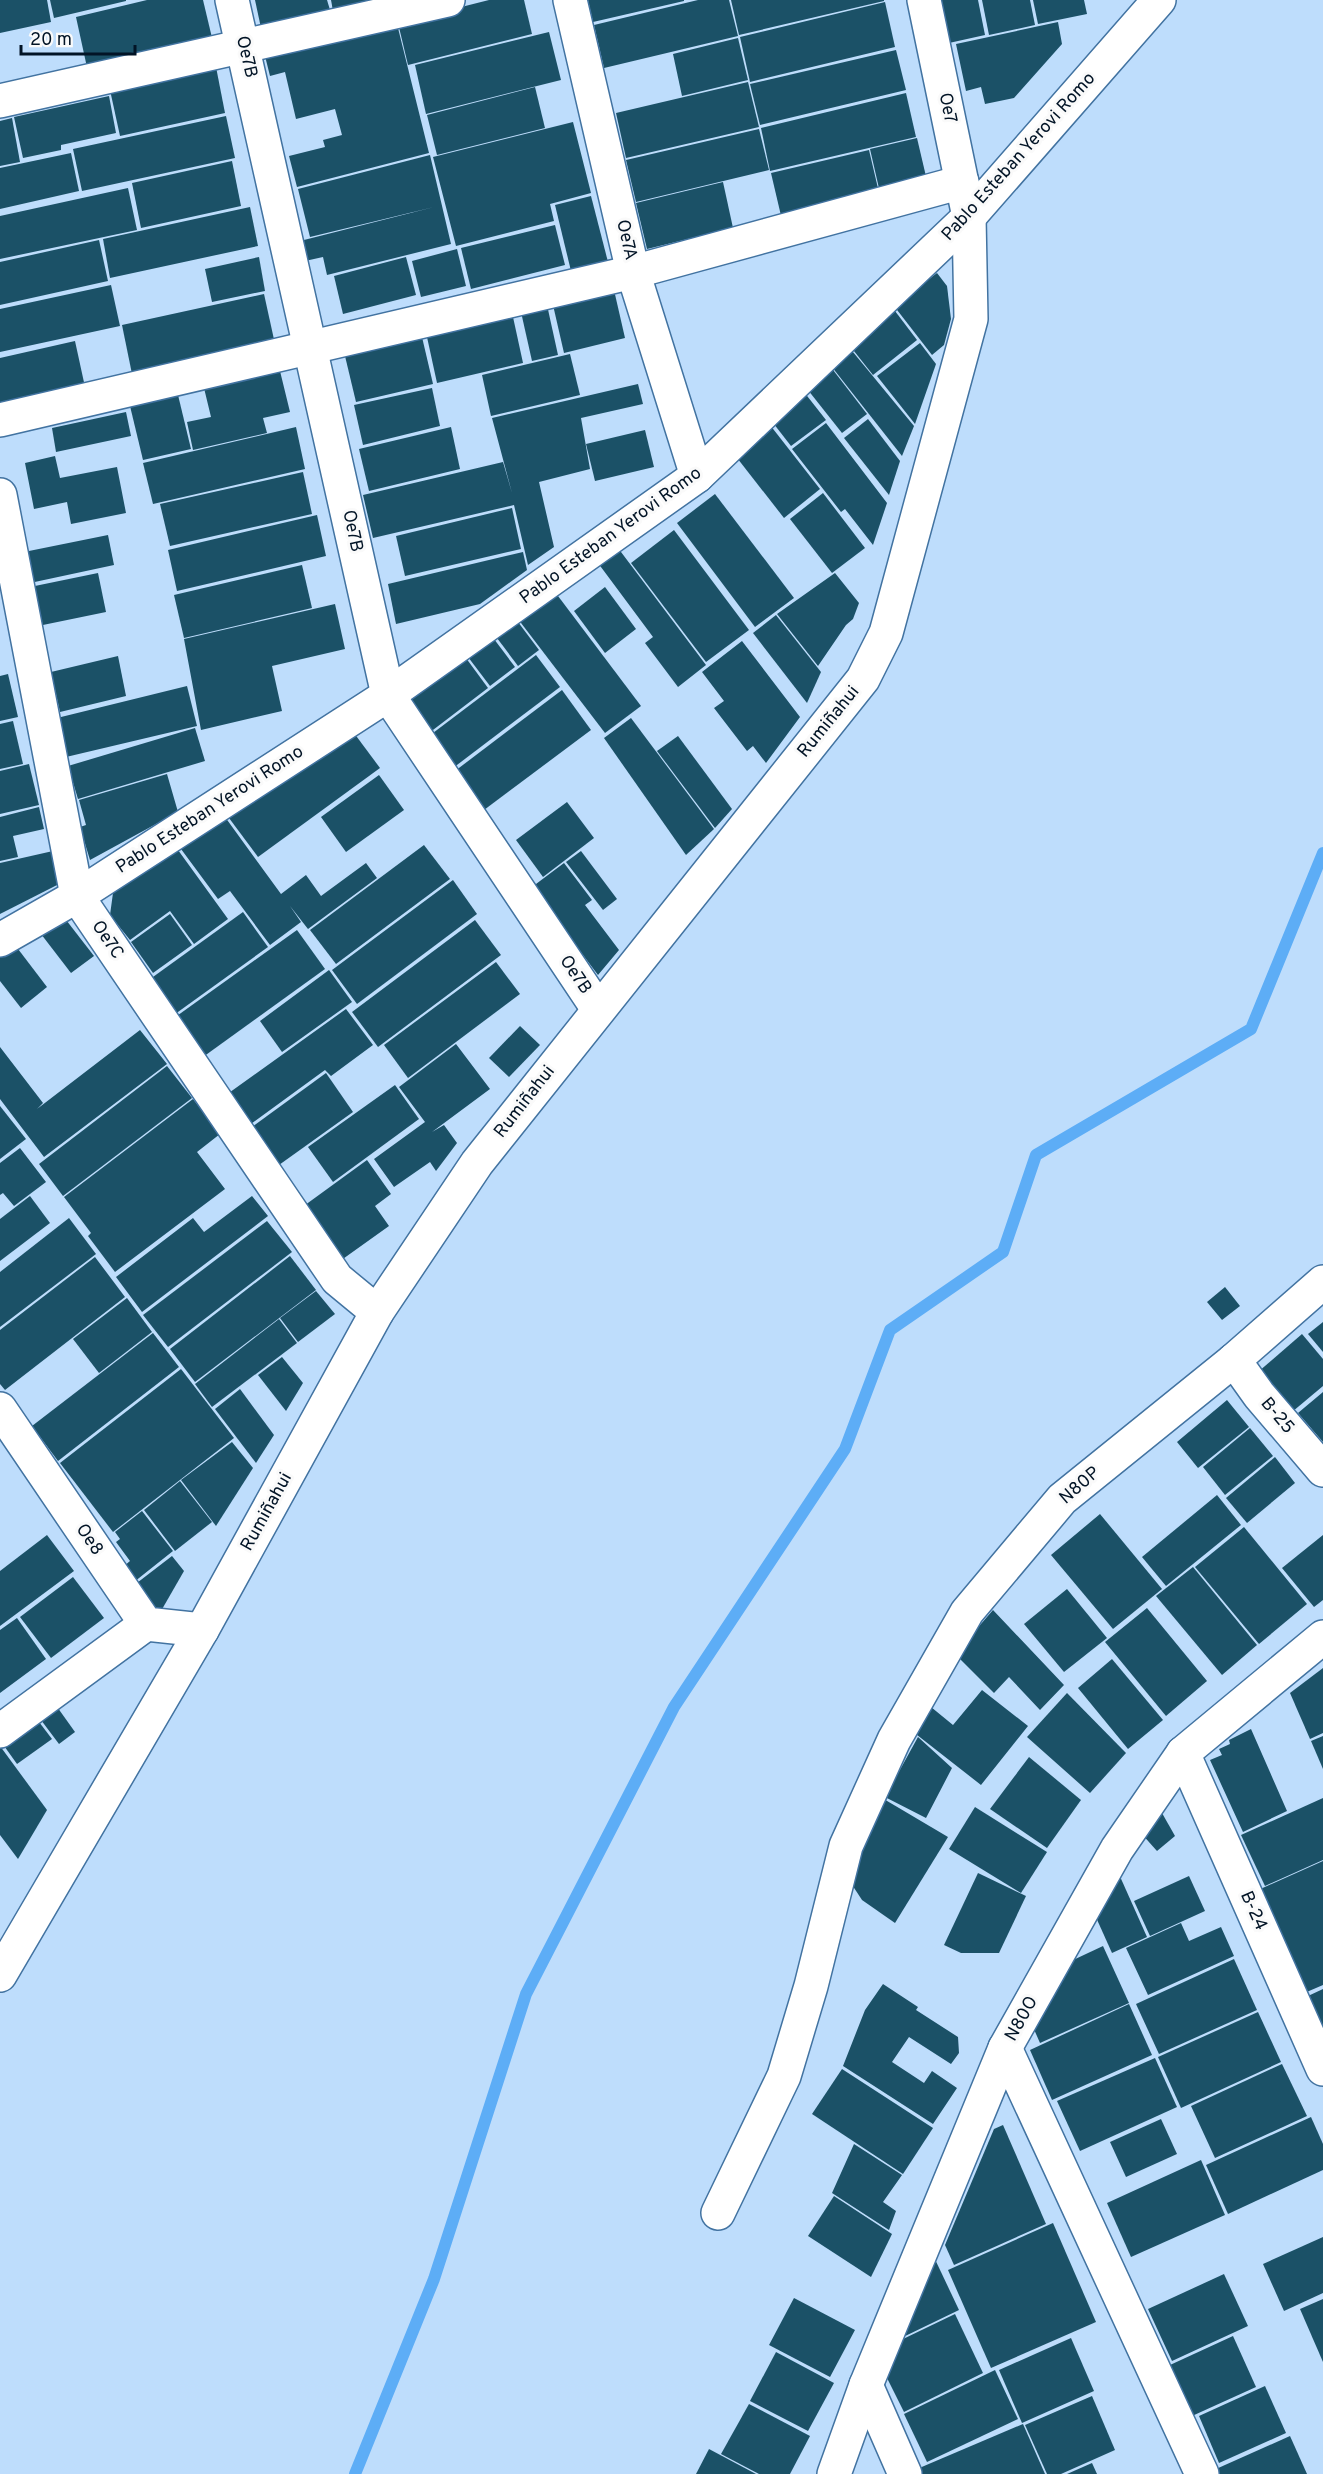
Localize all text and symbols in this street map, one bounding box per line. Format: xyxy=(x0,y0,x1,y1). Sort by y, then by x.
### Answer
scale bar xyxy=(21,18,135,56)
text: 20 m xyxy=(30,29,72,52)
street label: Oe7B xyxy=(230,34,262,80)
street label: Pablo Esteban Yerovi Romo xyxy=(937,68,1101,246)
street label: Oe7 xyxy=(933,91,961,125)
street label: Oe7A xyxy=(610,217,642,263)
street label: Pablo Esteban Yerovi Romo xyxy=(515,462,707,610)
street label: Oe7B xyxy=(336,508,368,554)
street label: Rumiñahui xyxy=(793,681,865,763)
street label: Pablo Esteban Yerovi Romo xyxy=(112,741,308,879)
street label: Oe7C xyxy=(86,916,128,964)
street label: Oe7B xyxy=(554,951,596,999)
street label: Rumiñahui xyxy=(489,1061,561,1143)
street label: B-25 xyxy=(1255,1393,1299,1439)
street label: N80P xyxy=(1055,1462,1105,1510)
street label: Rumiñahui xyxy=(236,1469,298,1555)
street label: Oe8 xyxy=(70,1520,108,1560)
street label: B-24 xyxy=(1234,1888,1272,1934)
street label: N80O xyxy=(1000,1992,1044,2046)

